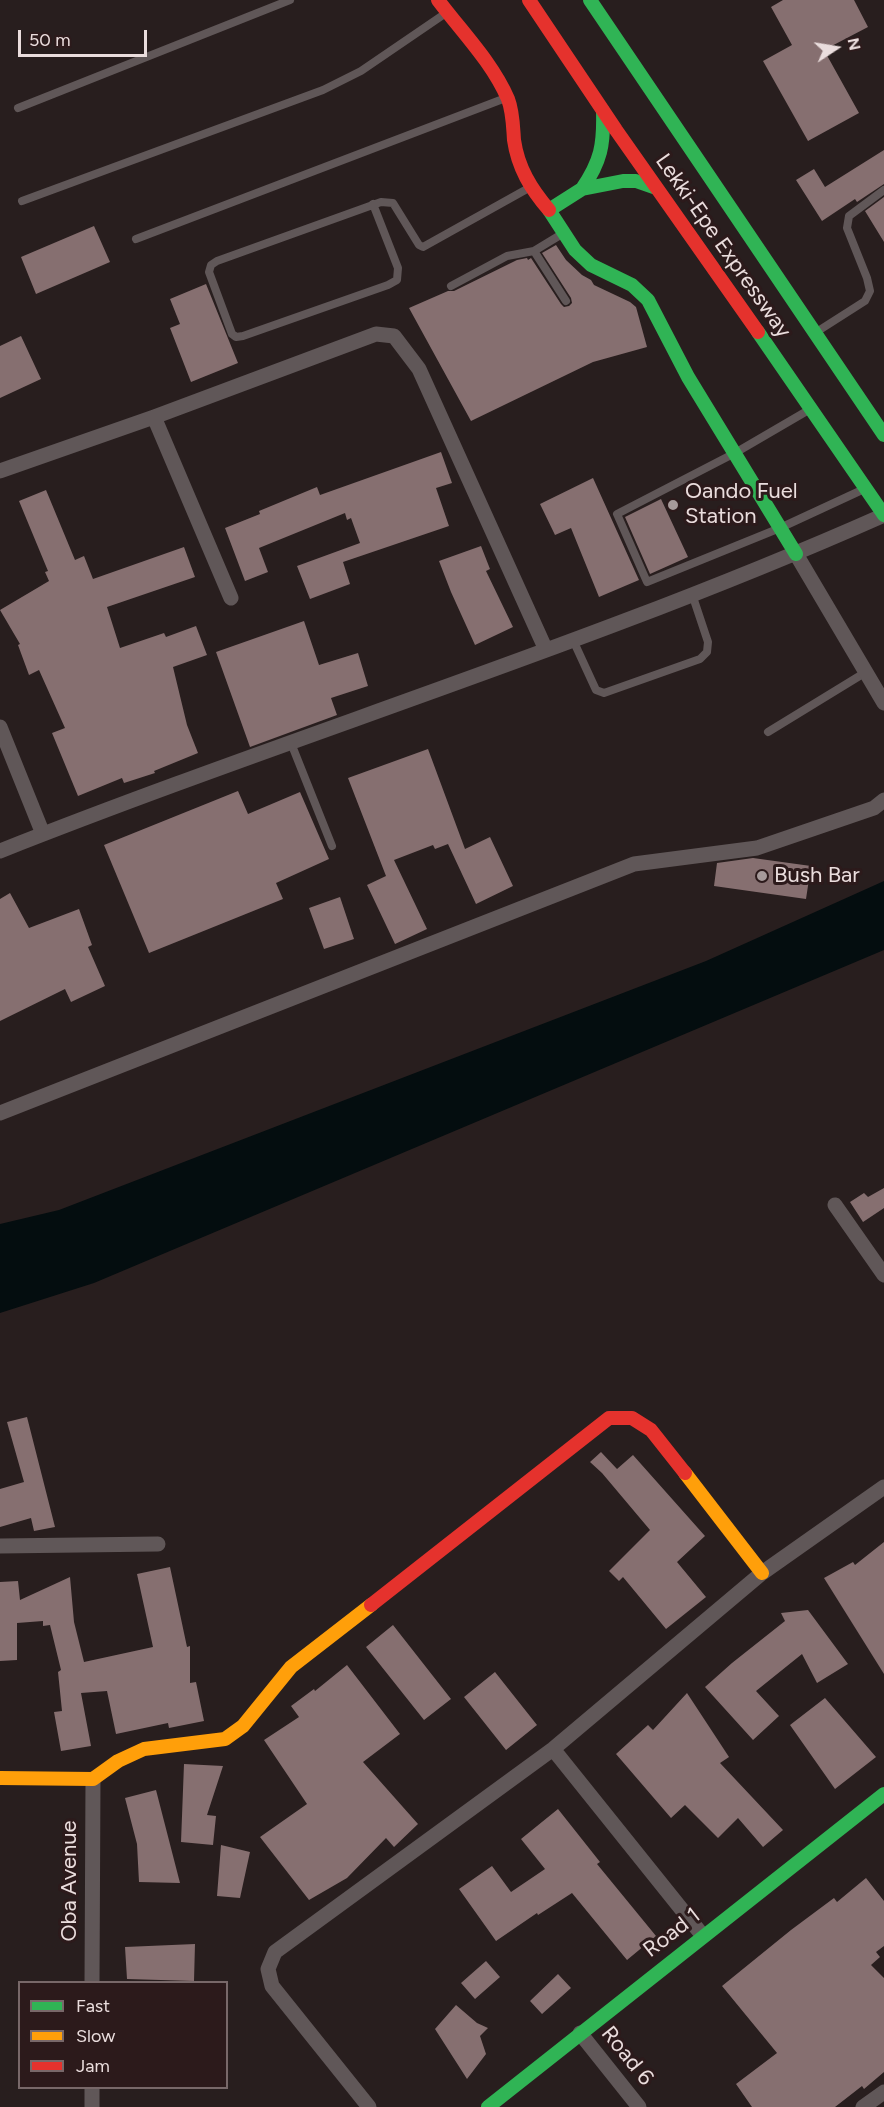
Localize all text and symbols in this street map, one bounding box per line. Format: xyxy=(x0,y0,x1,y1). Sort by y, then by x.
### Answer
scale bar xyxy=(21,18,150,56)
north arrow xyxy=(806,18,866,78)
text: 50 m xyxy=(29,29,71,51)
text: N xyxy=(844,36,865,52)
street label: Lekki-Epe Expressway xyxy=(650,149,796,343)
place label: Oando Fuel Station xyxy=(685,479,798,530)
marker: Oando Fuel Station xyxy=(666,498,680,512)
place label: Bush Bar xyxy=(774,863,860,889)
marker: Bush Bar xyxy=(755,869,769,883)
street label: Oba Avenue xyxy=(57,1820,83,1942)
street label: Road 1 xyxy=(638,1903,706,1963)
legend xyxy=(18,1981,228,2089)
text: Fast xyxy=(76,1995,110,2017)
street label: Road 6 xyxy=(595,2021,659,2091)
text: Slow xyxy=(76,2025,115,2047)
text: Jam xyxy=(76,2055,110,2077)

